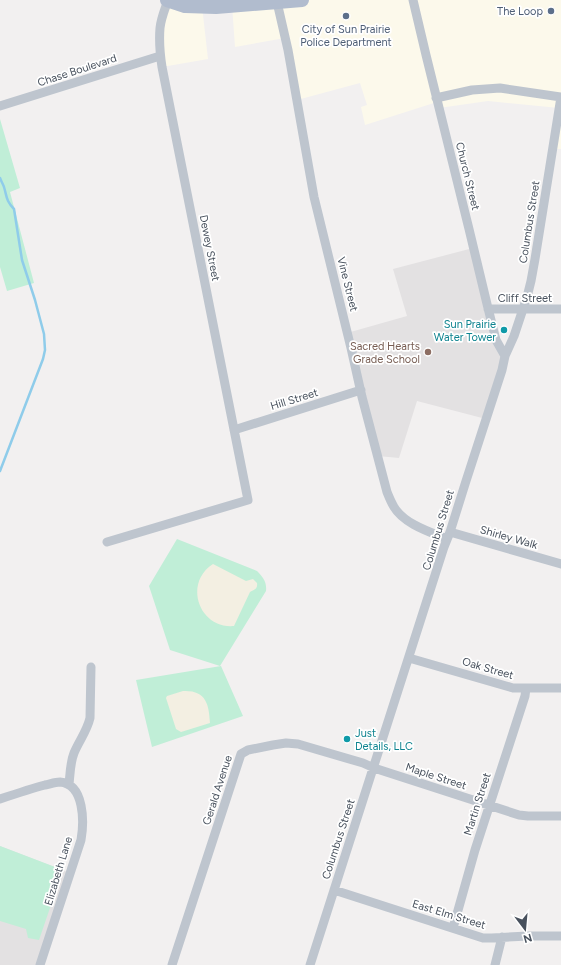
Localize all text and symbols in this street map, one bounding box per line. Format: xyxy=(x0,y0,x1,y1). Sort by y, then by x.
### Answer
place label: The Loop xyxy=(497,5,543,18)
marker: The Loop xyxy=(546,6,556,16)
marker: City of Sun Prairie Police Department xyxy=(341,11,351,21)
place label: City of Sun Prairie Police Department xyxy=(300,23,392,49)
street label: Chase Boulevard xyxy=(36,52,118,89)
street label: Church Street xyxy=(453,141,482,211)
street label: Columbus Street xyxy=(517,180,542,264)
street label: Dewey Street xyxy=(197,214,222,282)
street label: Vine Street xyxy=(334,255,361,313)
street label: Cliff Street xyxy=(498,292,552,305)
place label: Sun Prairie Water Tower xyxy=(434,318,496,344)
marker: Sun Prairie Water Tower xyxy=(499,325,509,335)
place label: Sacred Hearts Grade School xyxy=(350,340,420,366)
marker: Sacred Hearts Grade School xyxy=(423,347,433,357)
street label: Hill Street xyxy=(269,386,320,413)
street label: Columbus Street xyxy=(420,488,457,572)
street label: Shirley Walk xyxy=(479,523,540,552)
street label: Oak Street xyxy=(461,655,515,682)
place label: Just Details, LLC xyxy=(355,727,413,753)
marker: Just Details, LLC xyxy=(342,734,352,744)
street label: Gerald Avenue xyxy=(200,754,235,827)
street label: Maple Street xyxy=(404,761,468,792)
street label: Martin Street xyxy=(461,771,494,837)
street label: Columbus Street xyxy=(319,797,358,881)
street label: Elizabeth Lane xyxy=(42,835,75,907)
street label: East Elm Street xyxy=(411,897,487,932)
north arrow xyxy=(505,909,545,949)
text: N xyxy=(522,931,534,946)

